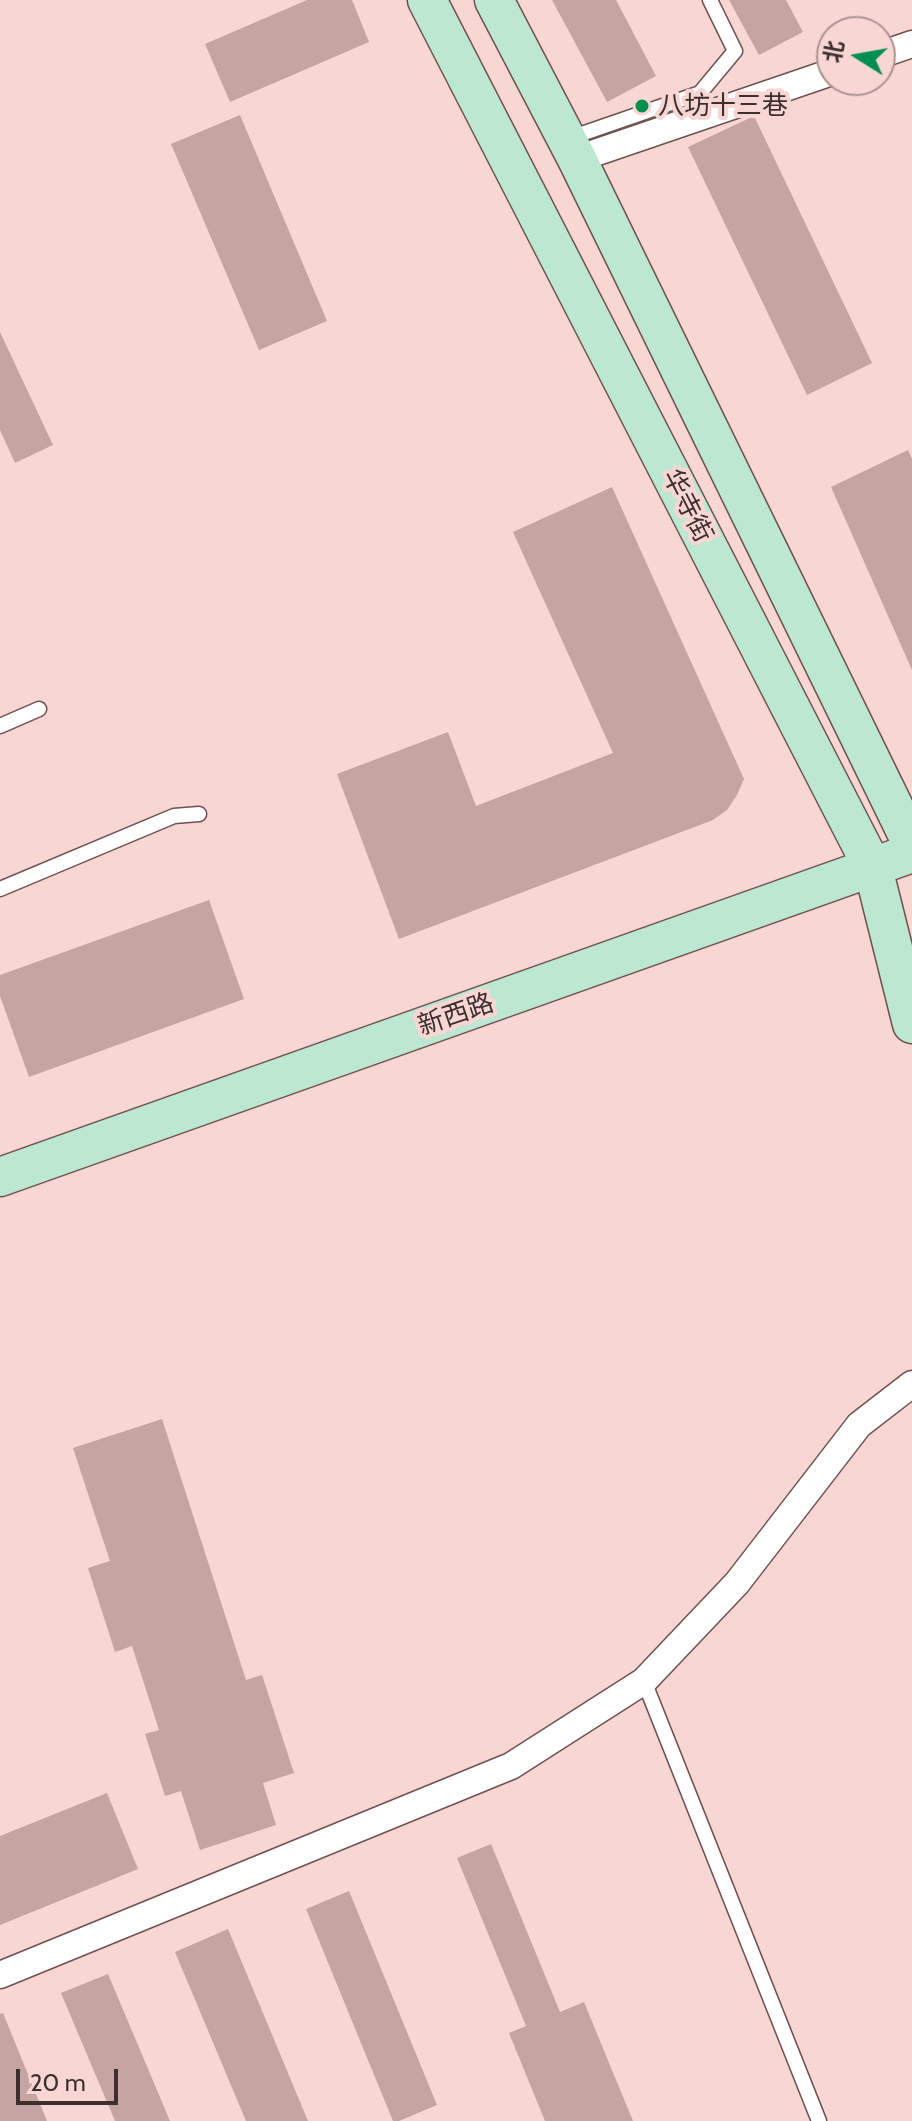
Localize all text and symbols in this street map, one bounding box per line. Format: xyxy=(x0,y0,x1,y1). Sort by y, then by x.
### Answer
north arrow xyxy=(816,16,896,96)
text: 北 xyxy=(819,38,849,65)
place label: 八坊十三巷 xyxy=(658,90,788,122)
marker: 八坊十三巷 xyxy=(633,97,651,115)
street label: 华寺街 xyxy=(655,464,719,548)
street label: 新西路 xyxy=(414,988,498,1042)
scale bar xyxy=(20,2053,122,2103)
text: 20 m xyxy=(30,2068,86,2097)

